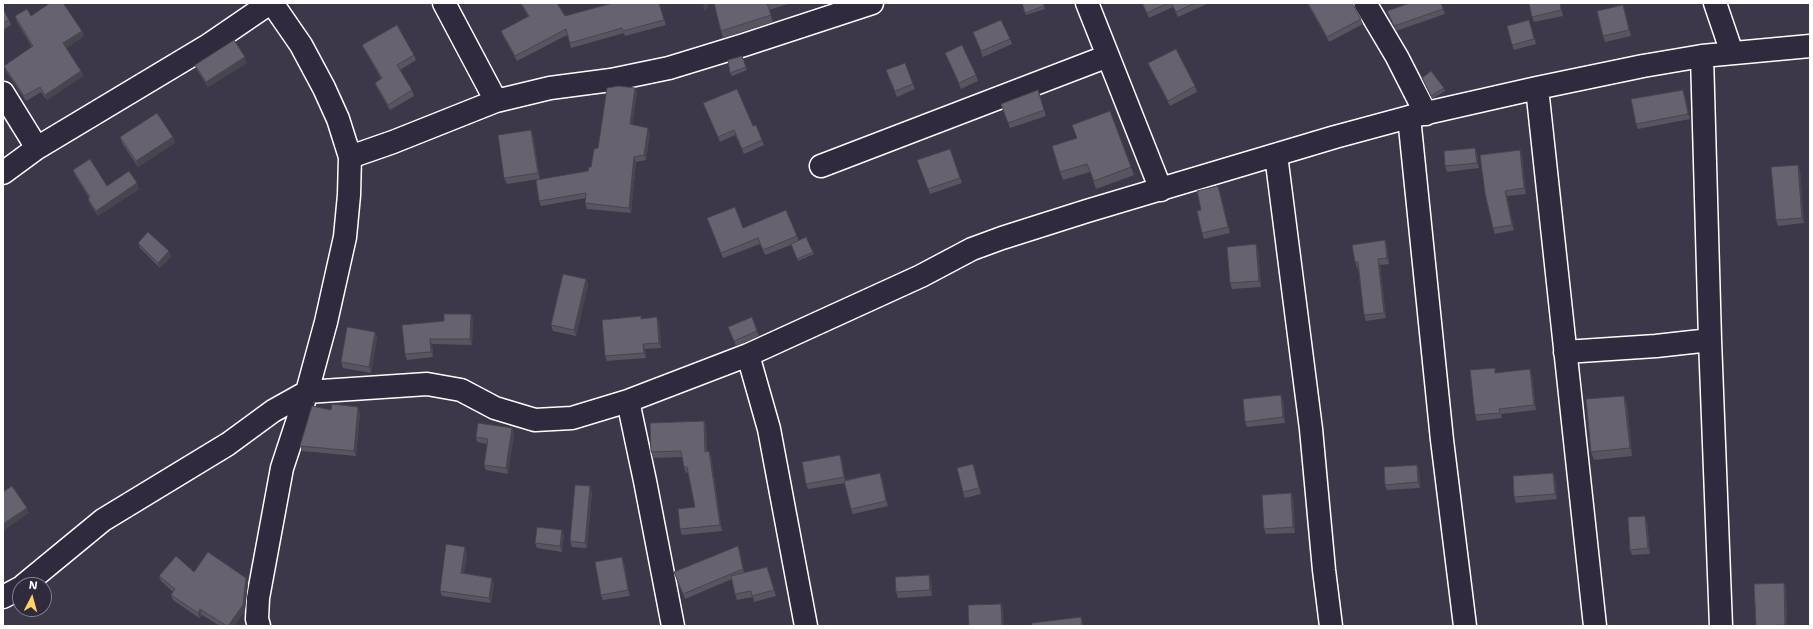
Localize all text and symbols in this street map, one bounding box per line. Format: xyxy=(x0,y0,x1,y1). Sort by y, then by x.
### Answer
north arrow xyxy=(12,577,52,617)
text: N xyxy=(28,578,38,593)

